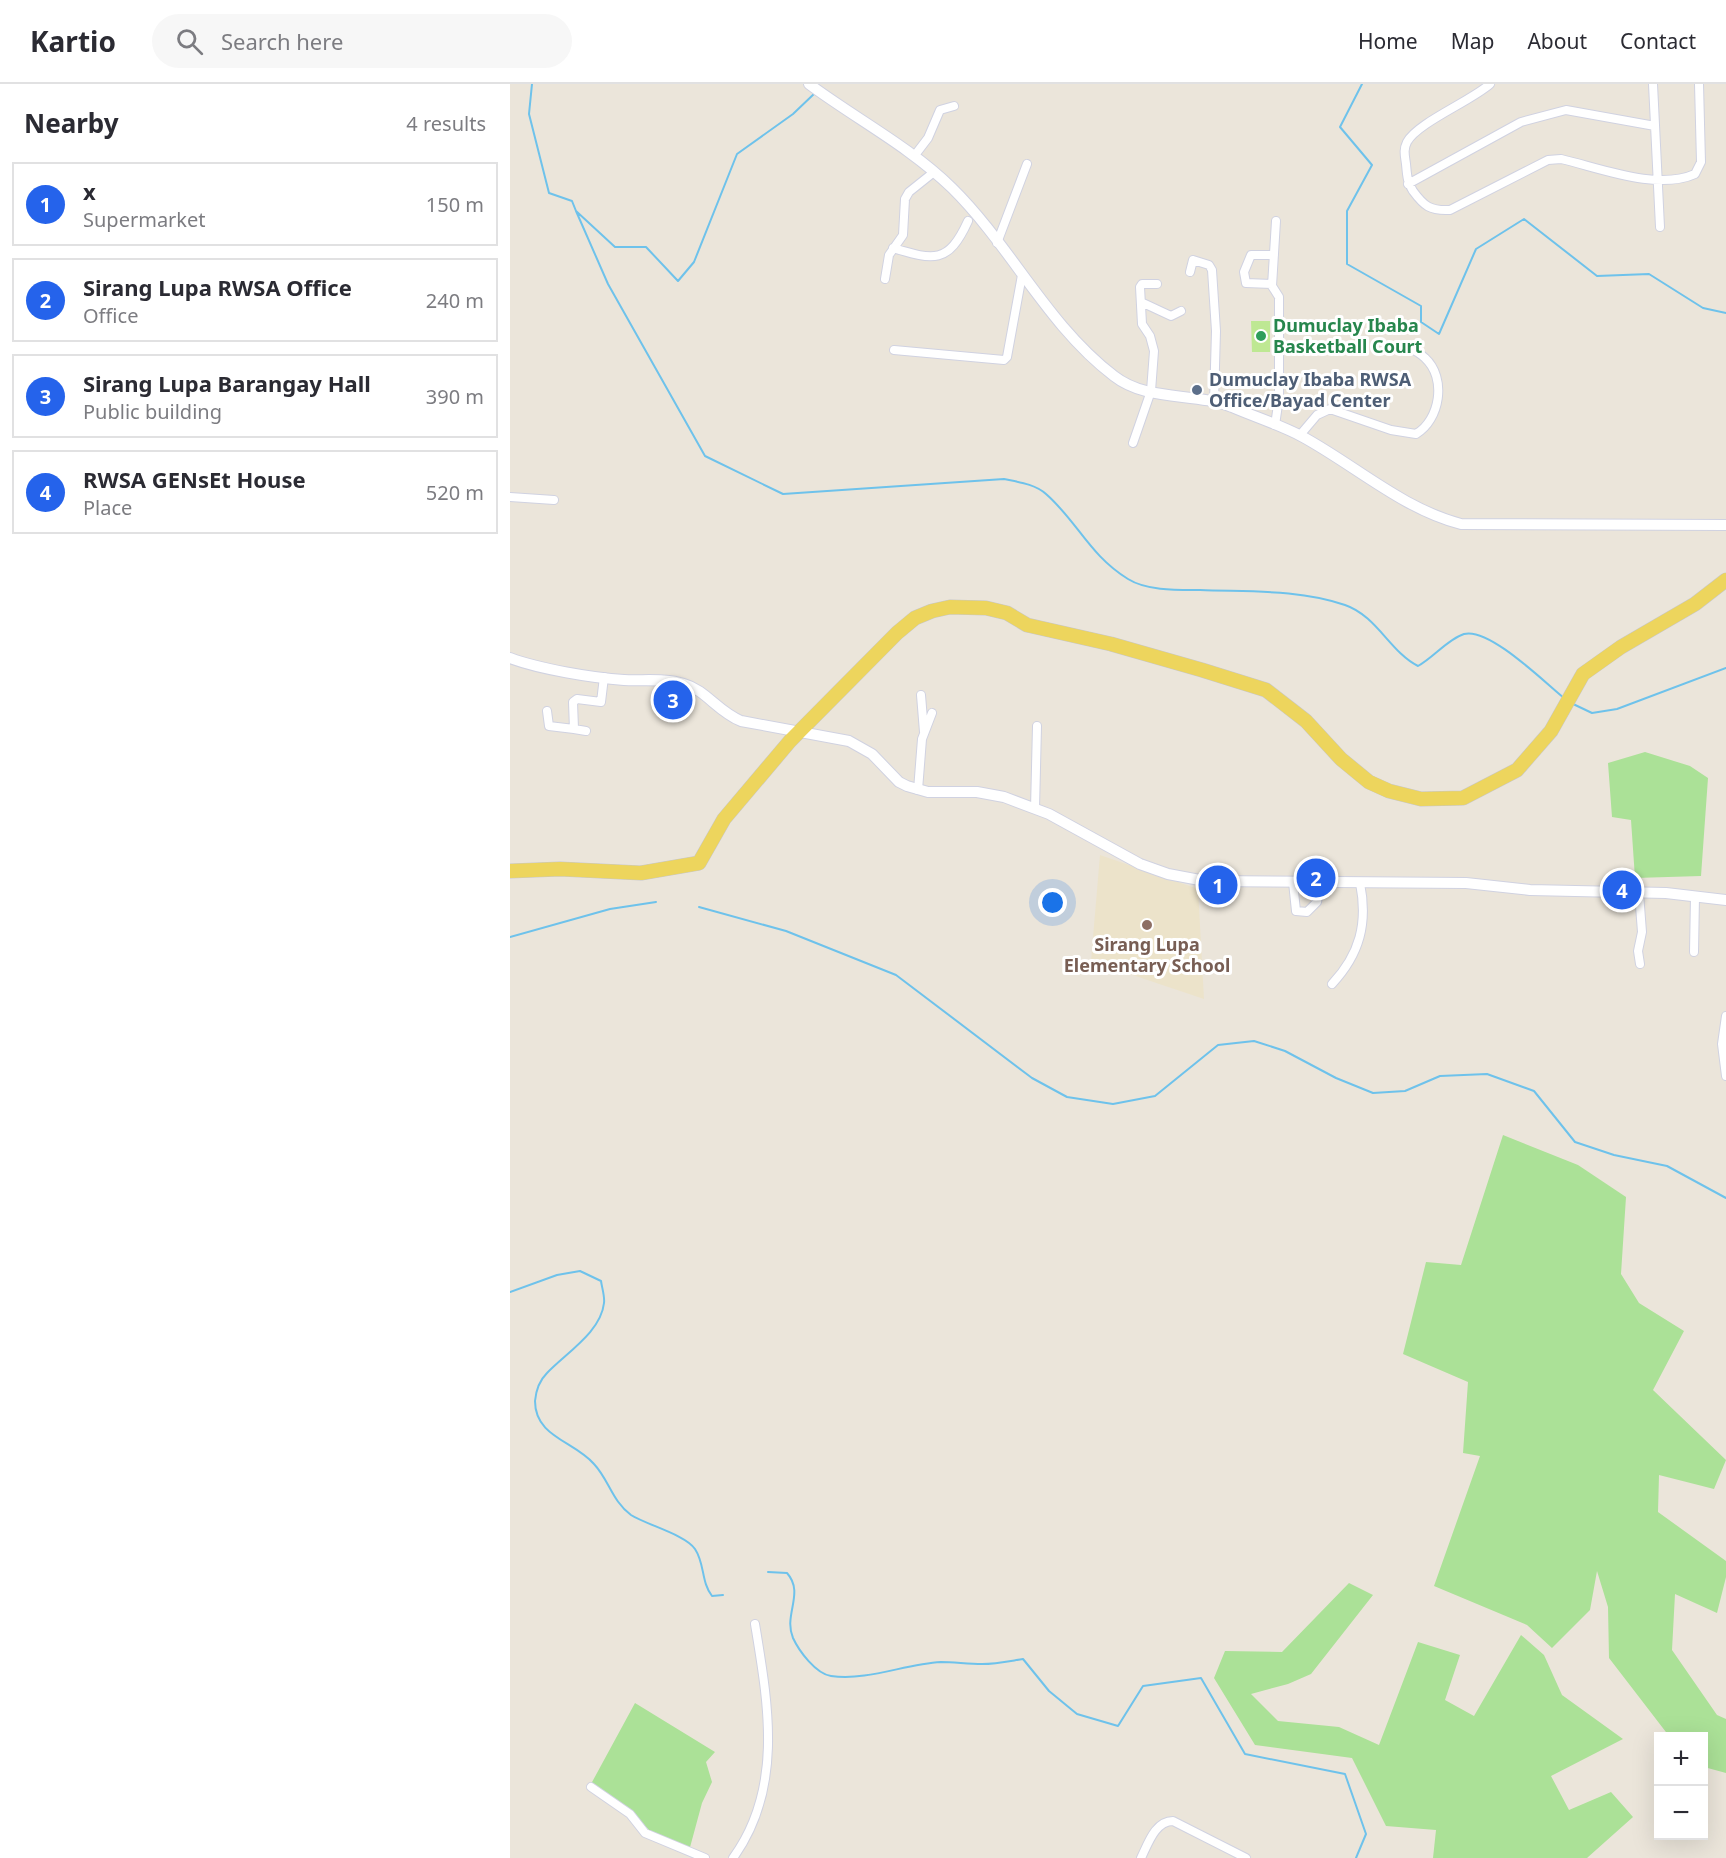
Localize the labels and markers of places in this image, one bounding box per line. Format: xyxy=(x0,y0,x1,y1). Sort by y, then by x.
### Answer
place label: Dumuclay Ibaba Basketball Court xyxy=(1273,313,1423,358)
marker: Dumuclay Ibaba Basketball Court xyxy=(1254,329,1268,343)
place label: Dumuclay Ibaba RWSA Office/Bayad Center xyxy=(1209,367,1412,412)
marker: Dumuclay Ibaba RWSA Office/Bayad Center xyxy=(1190,383,1204,397)
pin: 3 xyxy=(654,678,692,722)
pin: 2 xyxy=(1296,856,1336,900)
pin: 1 xyxy=(1198,862,1238,908)
pin: 4 xyxy=(1602,868,1642,912)
marker: Sirang Lupa Elementary School xyxy=(1140,918,1154,932)
place label: Sirang Lupa Elementary School xyxy=(1064,932,1230,977)

